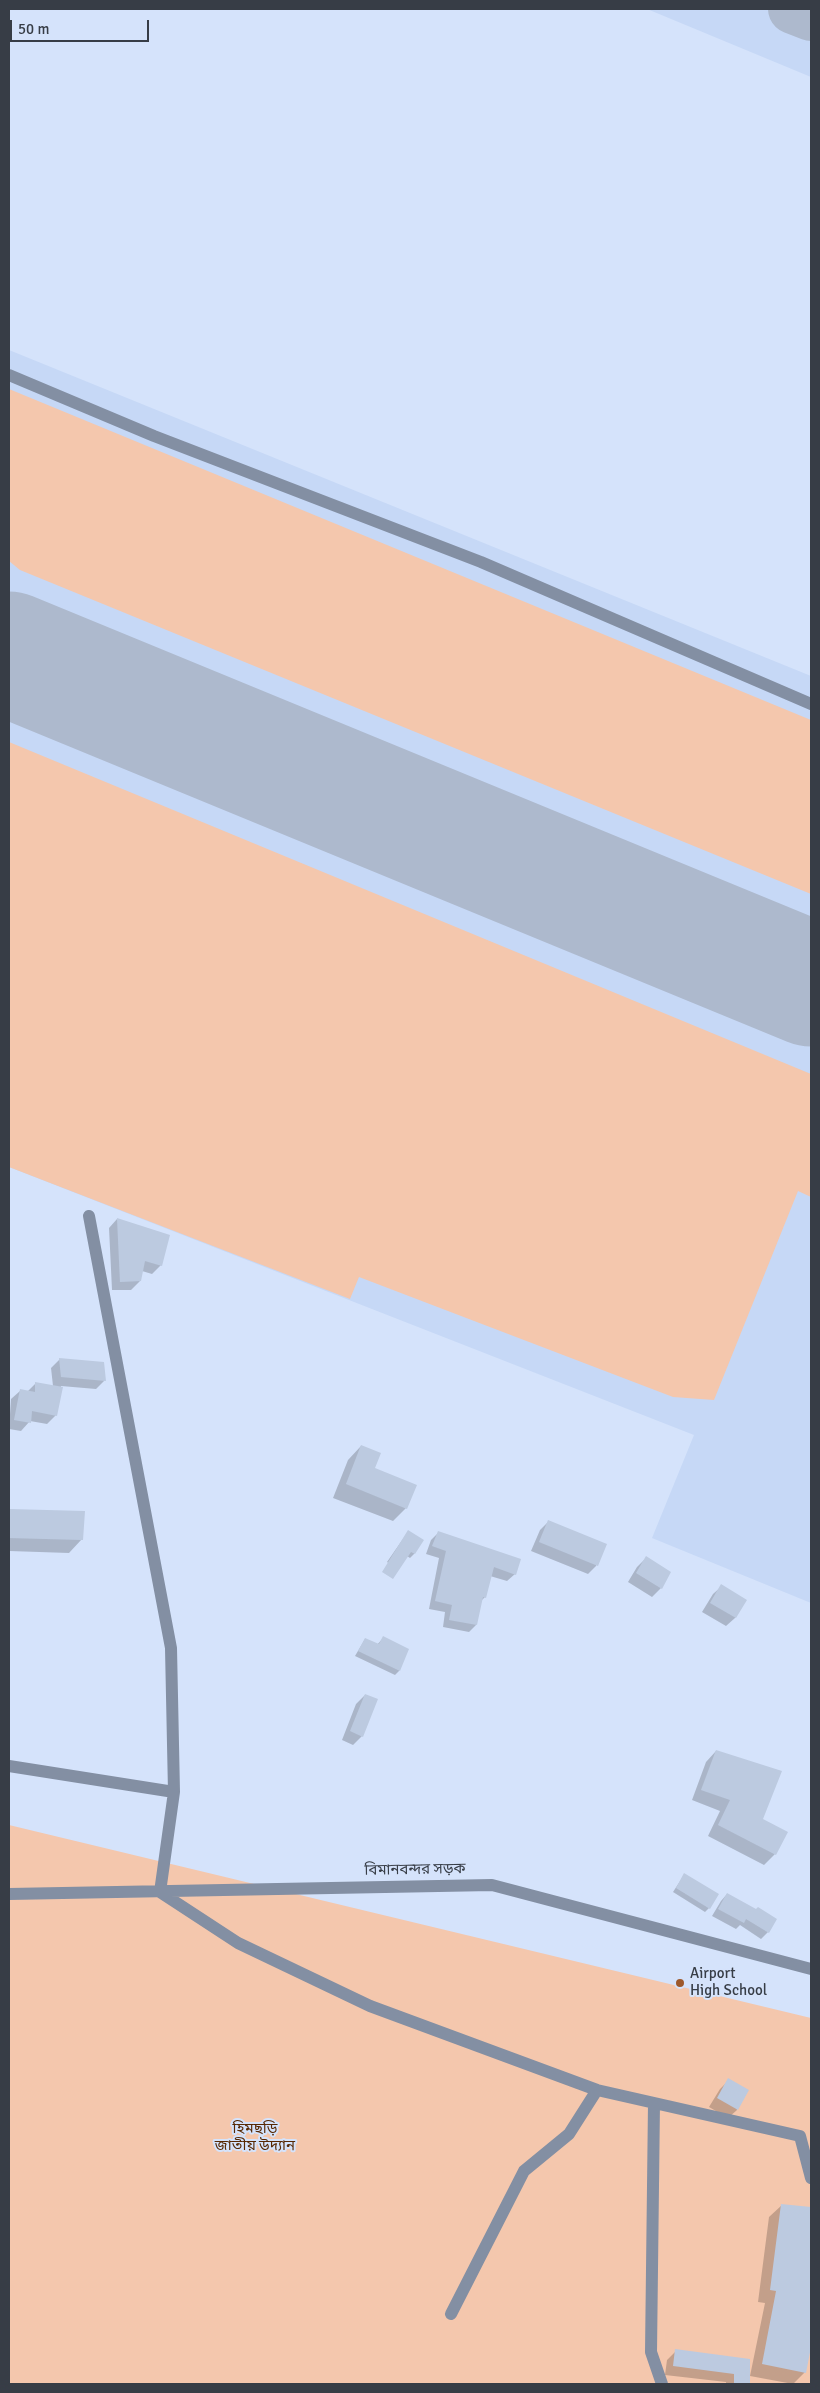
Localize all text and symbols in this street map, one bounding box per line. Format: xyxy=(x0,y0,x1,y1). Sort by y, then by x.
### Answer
scale bar xyxy=(12,10,151,42)
text: 50 m xyxy=(18,20,49,38)
street label: বিমানবন্দর সড়ক xyxy=(364,1860,466,1880)
place label: Airport High School xyxy=(690,1965,767,2000)
marker: Airport High School xyxy=(674,1977,686,1989)
park label: হিমছড়ি জাতীয় উদ্যান xyxy=(215,2120,295,2155)

